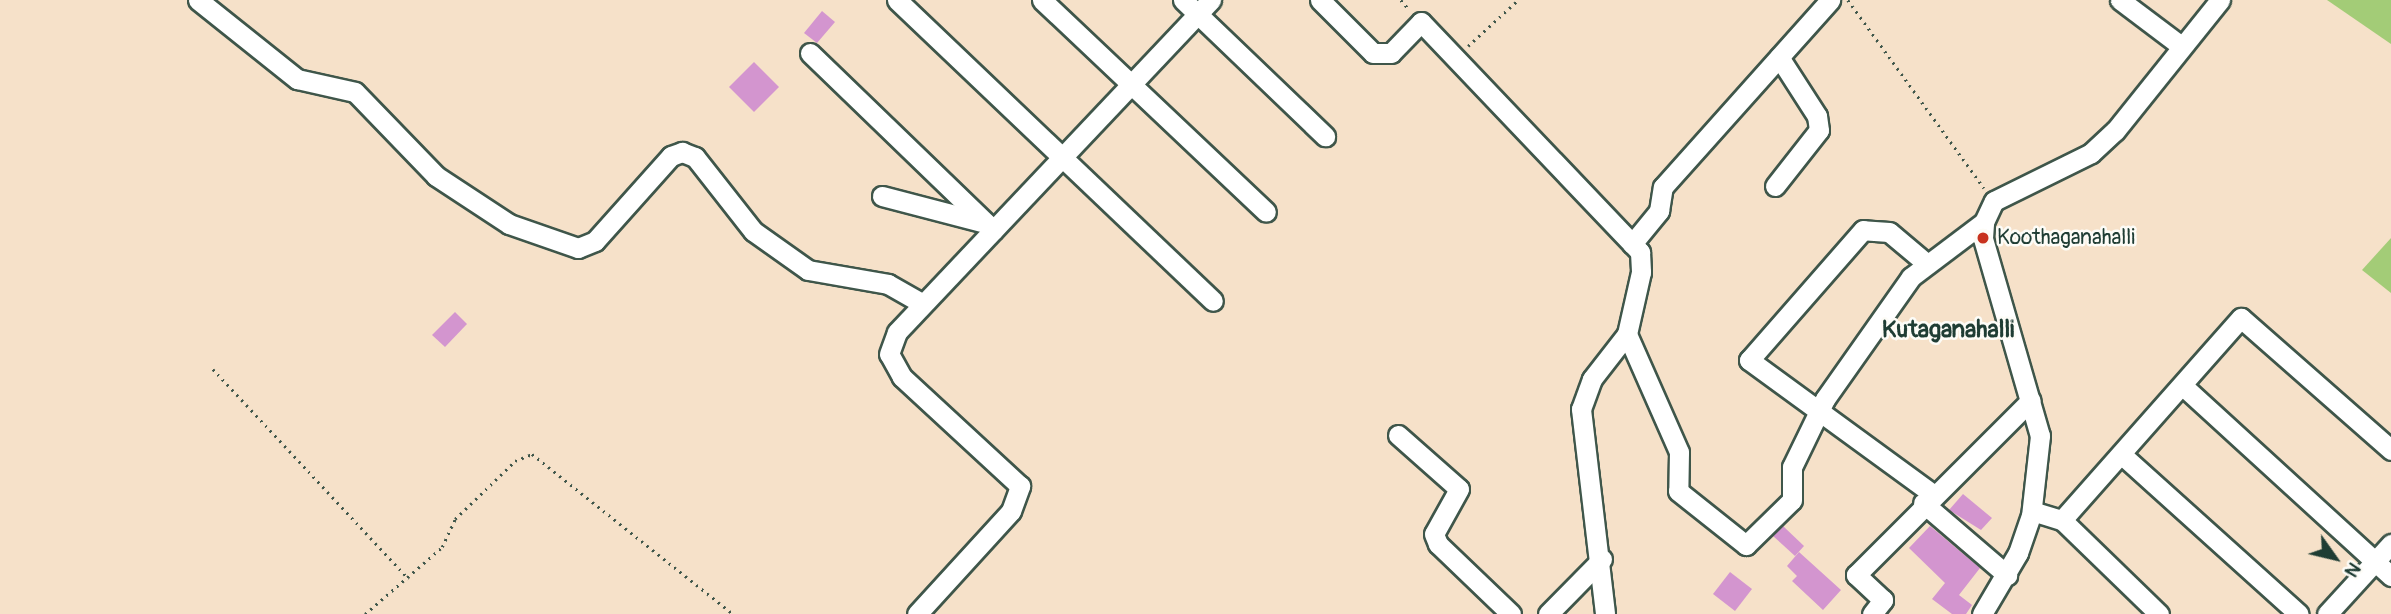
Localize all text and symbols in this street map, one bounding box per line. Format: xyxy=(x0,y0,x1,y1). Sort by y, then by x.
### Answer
place label: Koothaganahalli xyxy=(1997,225,2135,251)
marker: Koothaganahalli xyxy=(1975,230,1991,246)
district label: Kutaganahalli xyxy=(1882,316,2014,344)
north arrow xyxy=(2300,523,2370,593)
text: N xyxy=(2339,558,2366,582)

